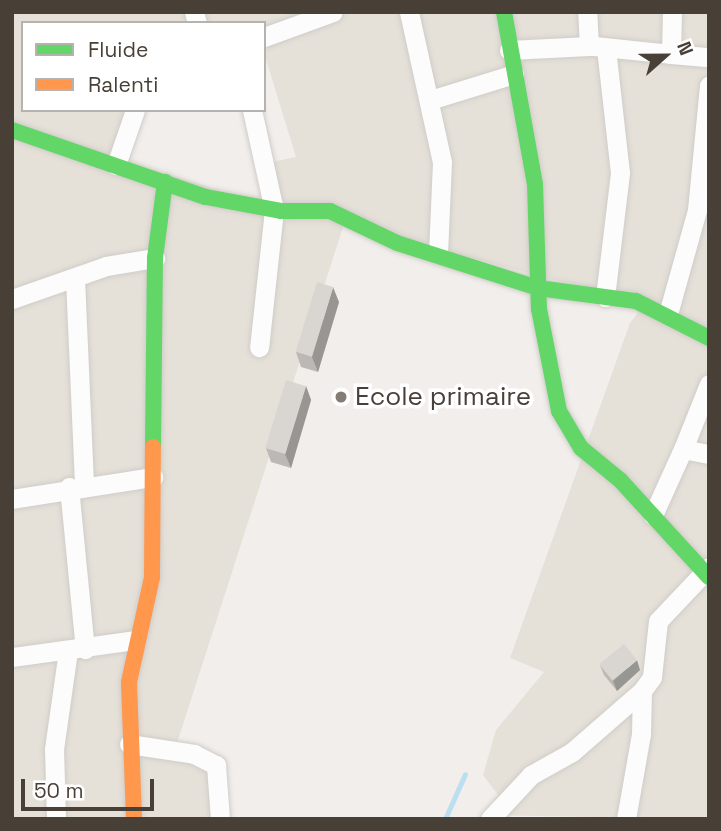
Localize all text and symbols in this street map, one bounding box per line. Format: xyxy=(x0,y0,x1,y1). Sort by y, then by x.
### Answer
legend xyxy=(21,21,266,112)
north arrow xyxy=(630,21,700,91)
text: Fluide xyxy=(88,36,148,63)
text: N xyxy=(671,38,699,59)
text: Ralenti xyxy=(88,71,158,98)
place label: Ecole primaire xyxy=(355,381,531,413)
marker: Ecole primaire xyxy=(333,389,349,405)
scale bar xyxy=(24,764,158,808)
text: 50 m xyxy=(34,777,84,804)

